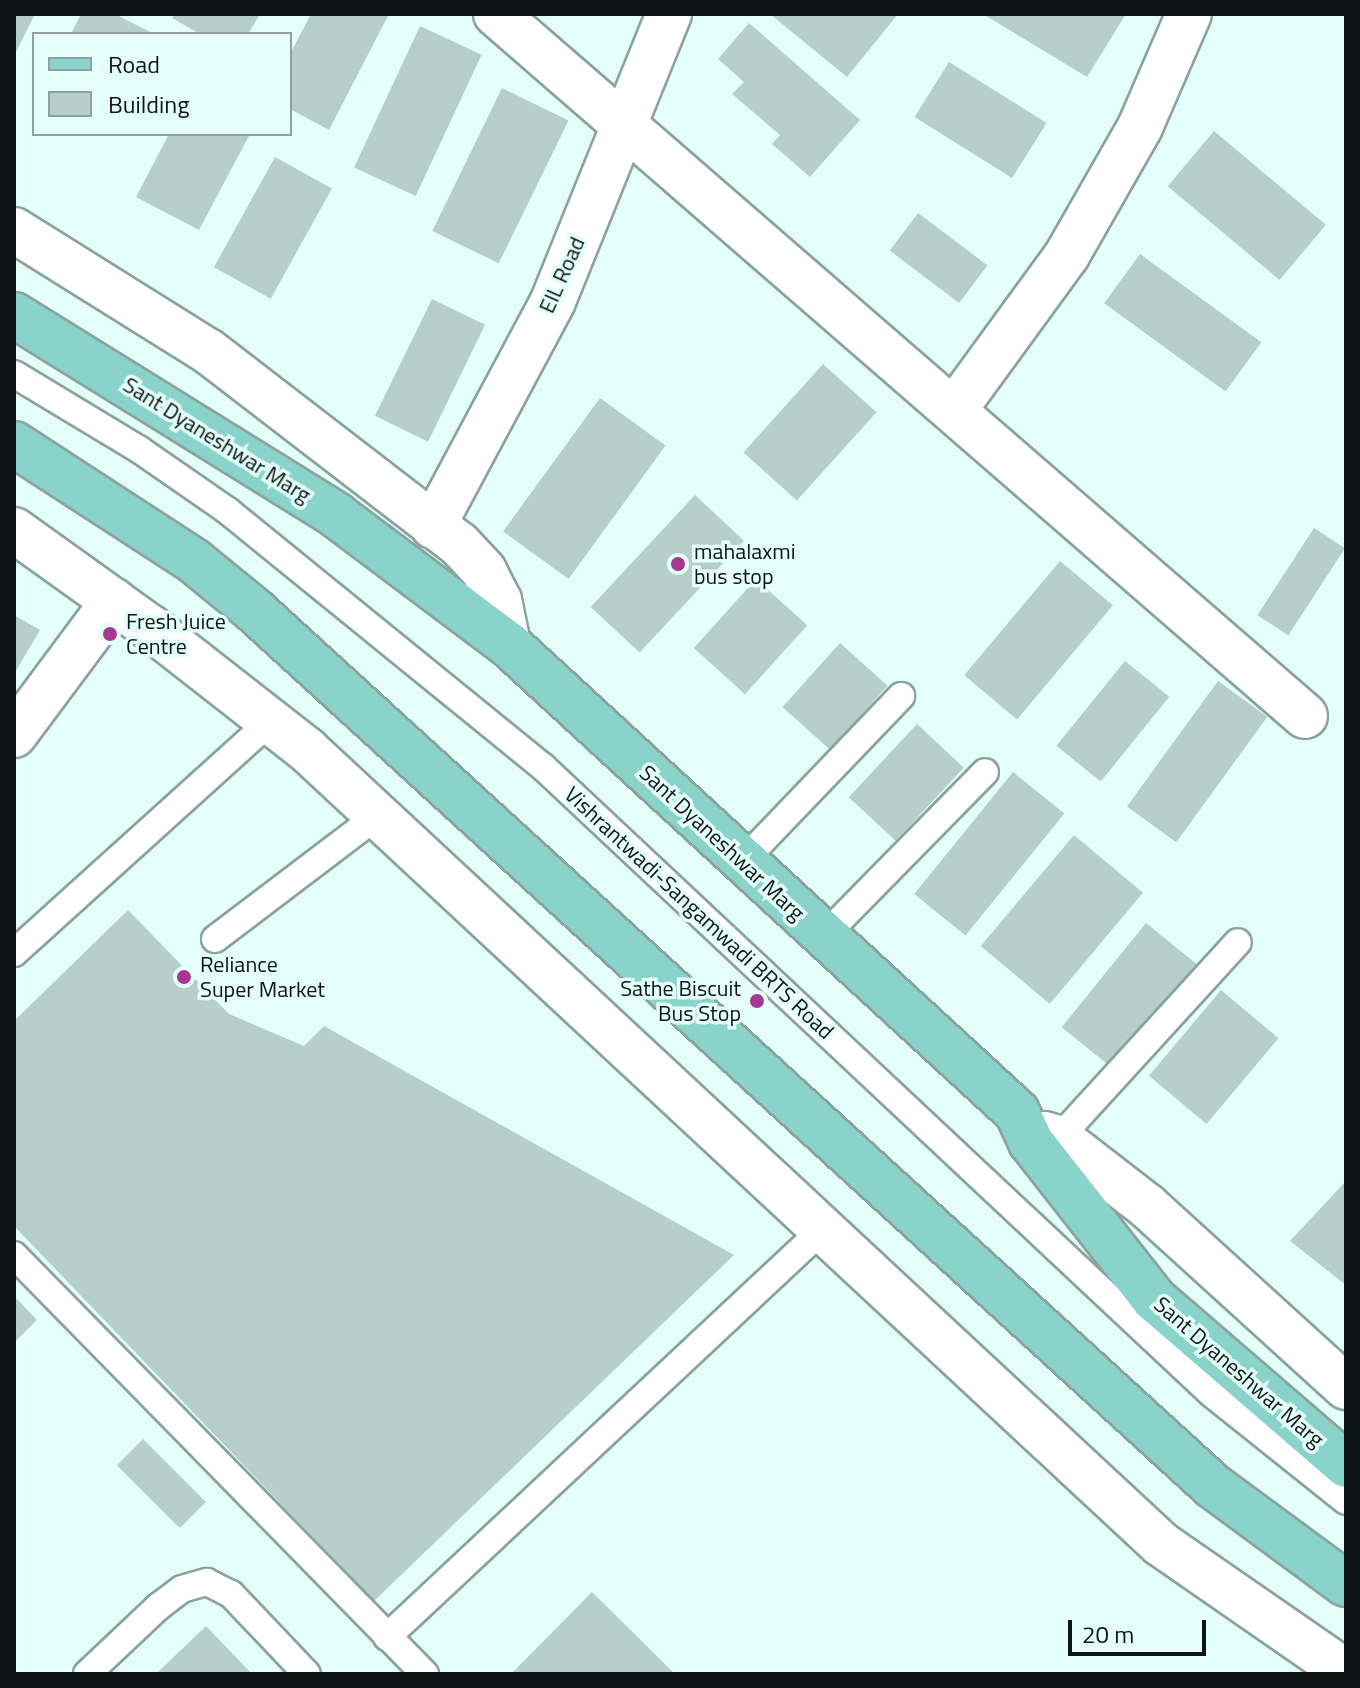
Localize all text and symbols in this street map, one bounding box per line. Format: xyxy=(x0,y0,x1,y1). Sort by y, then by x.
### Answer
legend xyxy=(32,32,292,136)
text: Road xyxy=(108,46,160,82)
text: Building xyxy=(108,86,190,122)
street label: EIL Road xyxy=(534,233,590,317)
street label: Sant Dyaneshwar Marg xyxy=(118,372,316,508)
place label: mahalaxmi bus stop xyxy=(694,538,796,590)
marker: mahalaxmi bus stop xyxy=(669,555,687,573)
place label: Fresh Juice Centre xyxy=(126,608,226,660)
marker: Fresh Juice Centre xyxy=(101,625,119,643)
street label: Sant Dyaneshwar Marg xyxy=(634,760,810,926)
street label: Vishrantwadi-Sangamwadi BRTS Road xyxy=(559,781,839,1045)
place label: Reliance Super Market xyxy=(200,951,325,1002)
marker: Reliance Super Market xyxy=(175,968,193,986)
place label: Sathe Biscuit Bus Stop xyxy=(620,975,741,1026)
marker: Sathe Biscuit Bus Stop xyxy=(748,992,766,1010)
street label: Sant Dyaneshwar Marg xyxy=(1149,1291,1329,1453)
scale bar xyxy=(1072,1604,1210,1654)
text: 20 m xyxy=(1082,1616,1134,1652)

